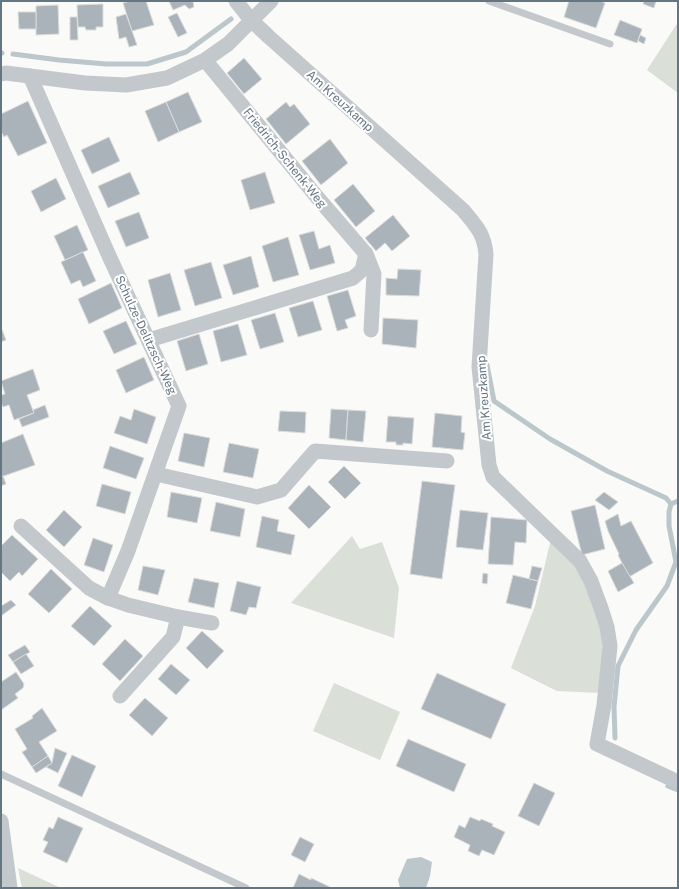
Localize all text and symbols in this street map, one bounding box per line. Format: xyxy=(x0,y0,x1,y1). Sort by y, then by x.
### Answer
street label: Am Kreuzkamp xyxy=(304,67,376,135)
street label: Friedrich-Schenk-Weg xyxy=(240,105,330,211)
street label: Schulze-Delitzsch-Weg xyxy=(112,273,180,397)
street label: Am Kreuzkamp xyxy=(474,355,494,441)

